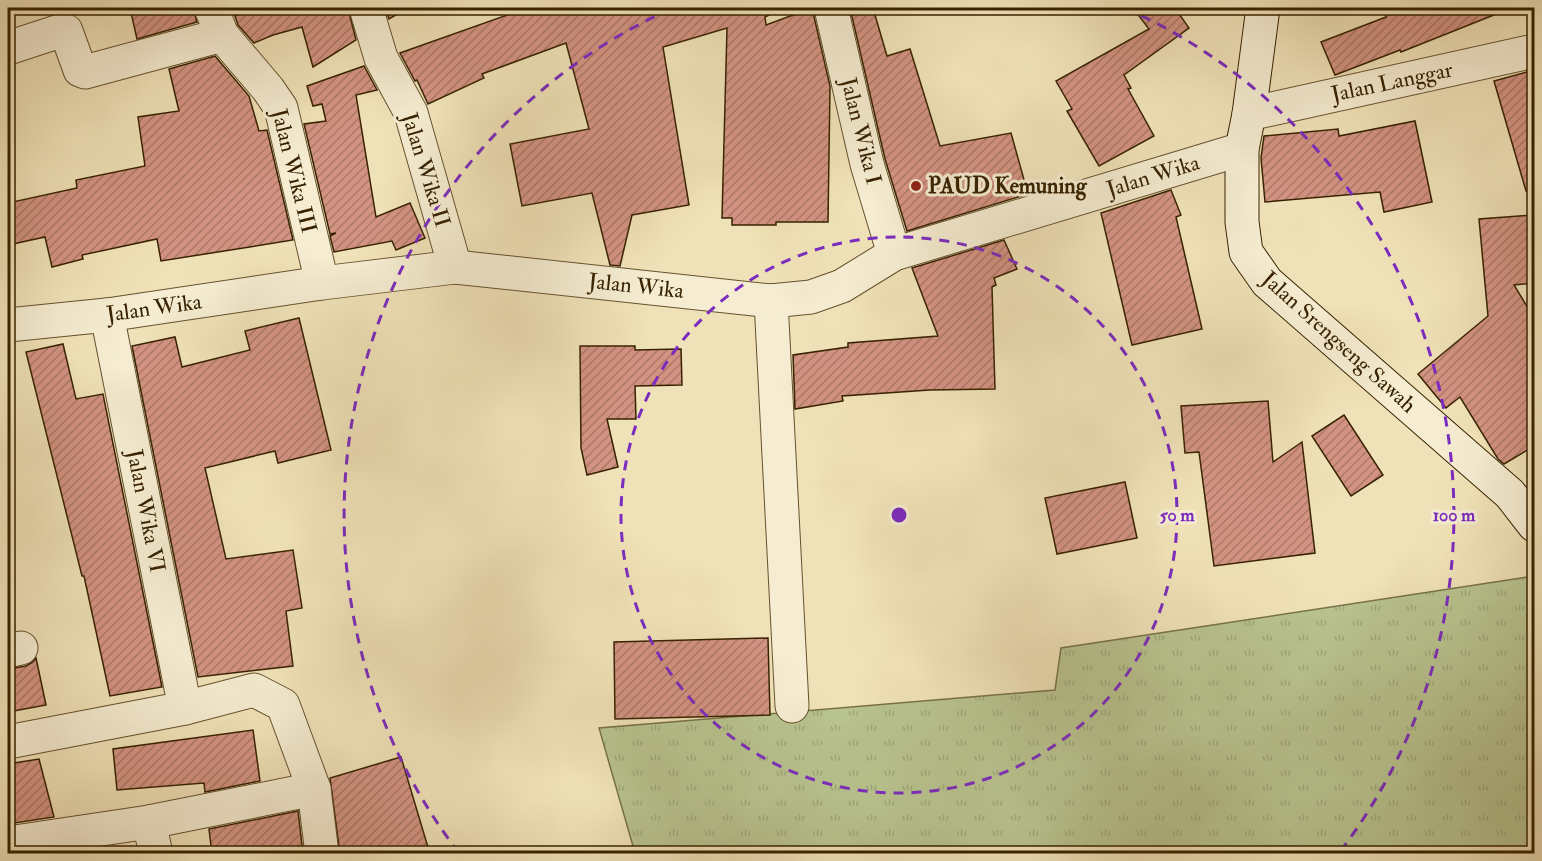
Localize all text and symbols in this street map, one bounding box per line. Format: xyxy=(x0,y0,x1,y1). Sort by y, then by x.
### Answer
street label: Jalan Langgar xyxy=(1328,55,1456,109)
street label: Jalan Wika I xyxy=(834,74,888,188)
street label: Jalan Wika III xyxy=(265,105,323,236)
street label: Jalan Wika II xyxy=(395,108,457,231)
street label: Jalan Wika xyxy=(1102,148,1204,204)
place label: PAUD Kemuning xyxy=(928,172,1088,201)
marker: PAUD Kemuning xyxy=(909,179,923,193)
street label: Jalan Srengseng Sawah xyxy=(1255,265,1422,419)
street label: Jalan Wika xyxy=(586,267,686,305)
street label: Jalan Wika xyxy=(104,287,204,329)
street label: Jalan Wika VI xyxy=(120,446,172,575)
text: 50 m xyxy=(1160,504,1195,527)
text: 100 m xyxy=(1433,504,1476,527)
centre of rings xyxy=(889,505,909,525)

